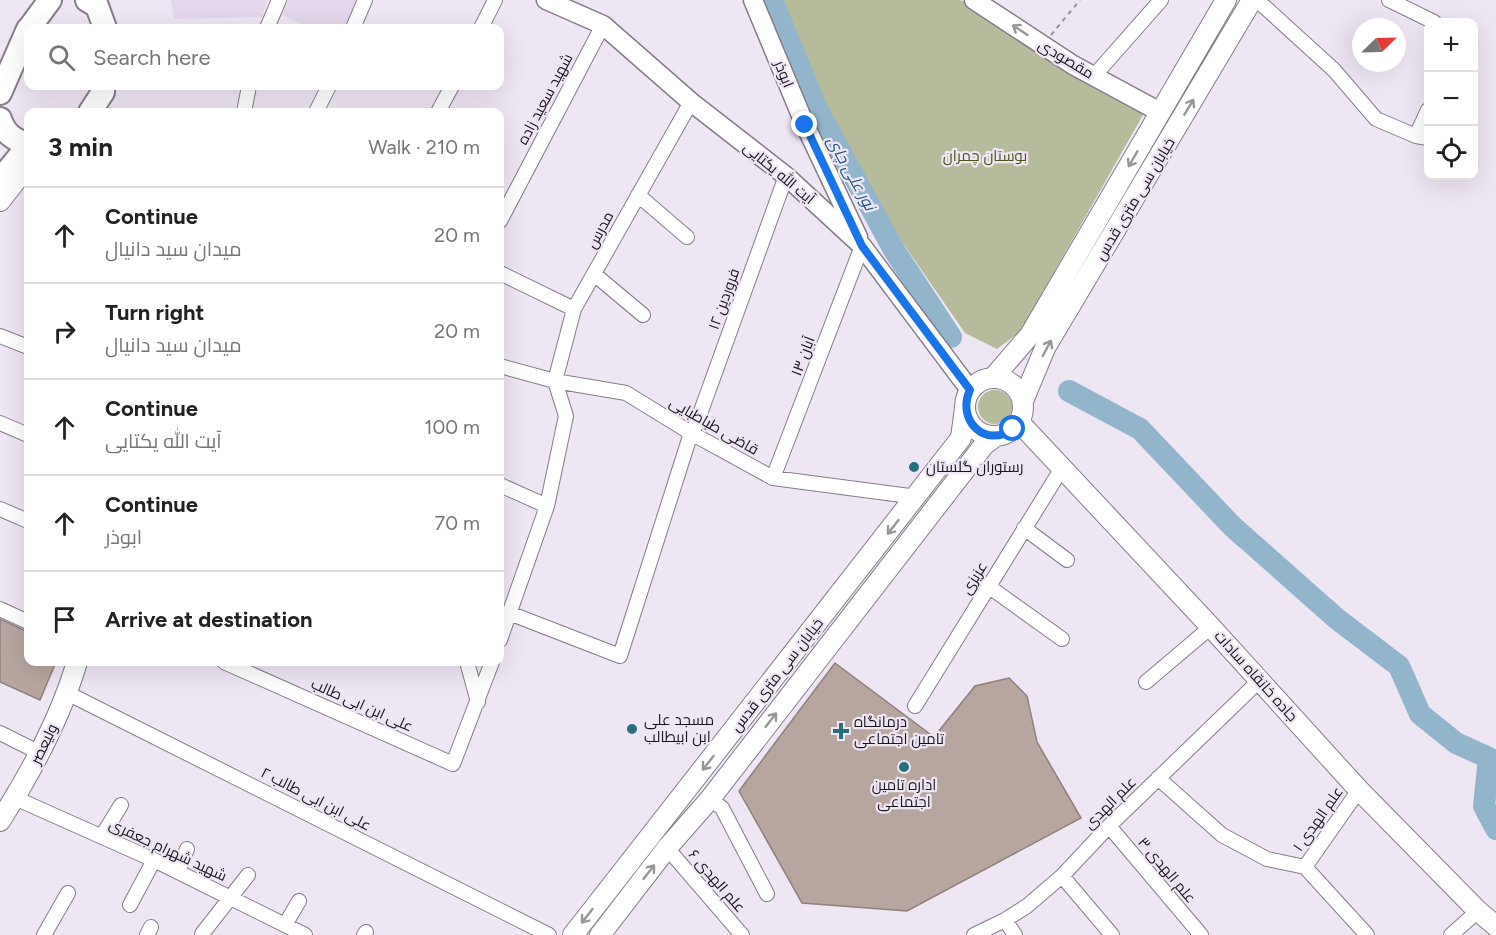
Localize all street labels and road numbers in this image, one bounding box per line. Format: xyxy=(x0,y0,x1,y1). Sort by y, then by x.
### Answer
street label: مقصودی xyxy=(1035,35,1097,83)
street label: شهید سعید زاده xyxy=(513,50,577,148)
street label: ابوذر xyxy=(770,57,798,90)
street label: خیابان سی متری قدس xyxy=(1091,135,1180,264)
street label: آیت الله یکتایی xyxy=(739,137,819,209)
street label: مدرس xyxy=(582,208,618,252)
street label: ۱۲ فروردین xyxy=(705,266,744,332)
street label: ۱۳ آبان xyxy=(787,334,820,379)
street label: قاضی طباطبایی xyxy=(666,393,762,460)
street label: عزیزی xyxy=(957,558,992,598)
street label: خیابان سی متری قدس xyxy=(727,614,828,736)
street label: جاده خانقاه سادات xyxy=(1211,627,1301,725)
street label: علی ابن ابی طالب xyxy=(308,674,416,736)
street label: ولیعصر xyxy=(26,721,62,768)
street label: علی ابن ابی طالب ۲ xyxy=(257,763,374,835)
street label: علم الهدی xyxy=(1080,773,1141,834)
street label: علم الهدی ۱ xyxy=(1289,783,1348,855)
street label: شهید شهرام جعفری xyxy=(106,815,230,886)
street label: علم الهدی ۳ xyxy=(1133,833,1200,907)
street label: علم الهدی ۶ xyxy=(684,846,749,917)

